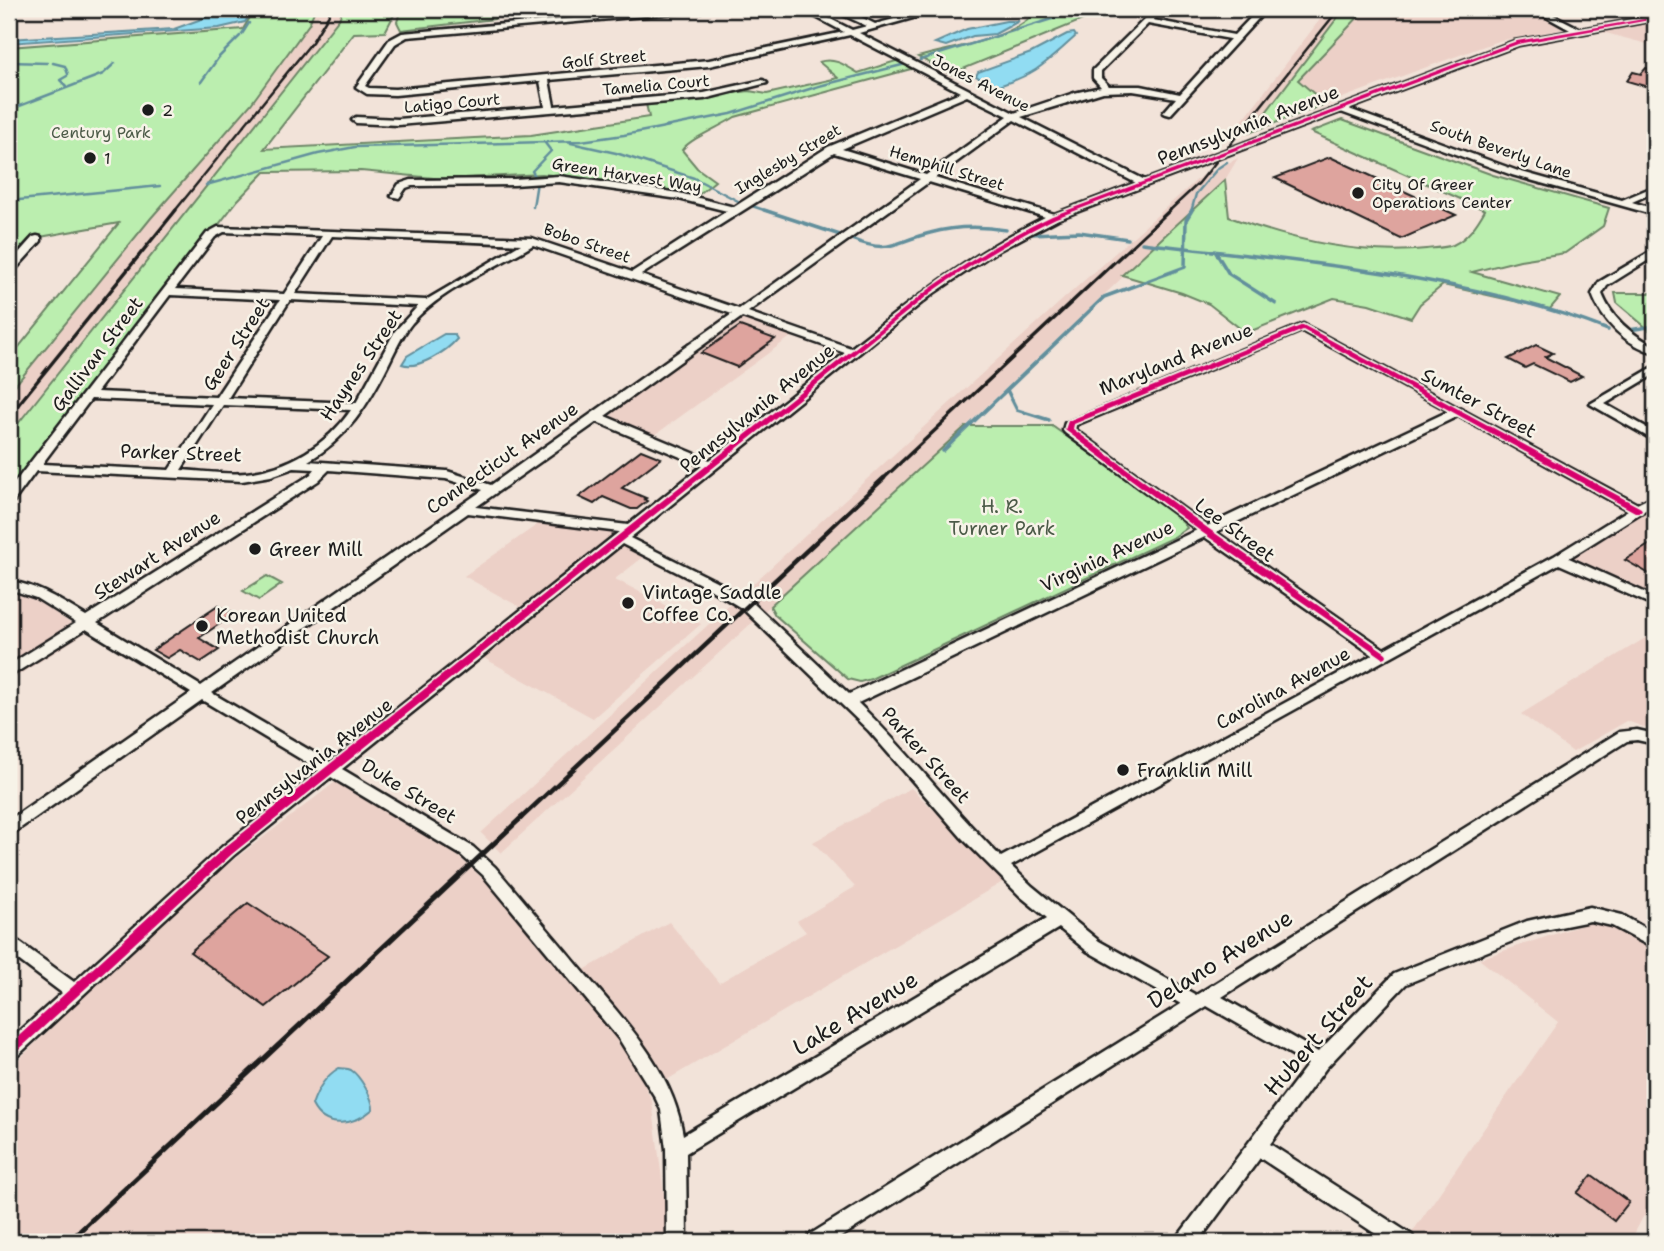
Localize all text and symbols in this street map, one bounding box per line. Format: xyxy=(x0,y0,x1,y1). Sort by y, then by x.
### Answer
street label: Golf Street xyxy=(561,45,647,73)
street label: Jones Avenue xyxy=(928,49,1034,117)
street label: Tamelia Court xyxy=(602,70,710,100)
street label: Pennsylvania Avenue xyxy=(1154,79,1342,171)
street label: Latigo Court xyxy=(403,88,501,118)
place label: 2 xyxy=(162,100,173,121)
marker: 2 xyxy=(140,102,156,118)
street label: South Beverly Lane xyxy=(1427,115,1575,183)
street label: Inglesby Street xyxy=(731,119,845,199)
park label: Century Park xyxy=(51,122,151,143)
street label: Hemphill Street xyxy=(887,140,1007,196)
place label: 1 xyxy=(104,148,111,169)
marker: 1 xyxy=(82,150,98,166)
street label: Green Harvest Way xyxy=(551,153,703,197)
place label: City Of Greer Operations Center xyxy=(1372,174,1512,213)
marker: City Of Greer Operations Center xyxy=(1350,185,1366,201)
street label: Bobo Street xyxy=(541,218,633,268)
street label: Gallivan Street xyxy=(45,291,149,417)
street label: Geer Street xyxy=(196,292,276,396)
street label: Haynes Street xyxy=(314,304,408,426)
street label: Maryland Avenue xyxy=(1095,317,1257,401)
street label: Pennsylvania Avenue xyxy=(674,338,840,478)
street label: Sumter Street xyxy=(1417,362,1541,444)
street label: Connecticut Avenue xyxy=(421,396,583,520)
street label: Parker Street xyxy=(120,438,242,468)
street label: Lee Street xyxy=(1190,492,1280,568)
park label: H. R. Turner Park xyxy=(949,494,1056,541)
street label: Stewart Avenue xyxy=(89,505,225,605)
street label: Virginia Avenue xyxy=(1036,514,1178,598)
place label: Greer Mill xyxy=(269,537,363,562)
marker: Greer Mill xyxy=(247,541,263,557)
place label: Vintage Saddle Coffee Co. xyxy=(642,580,782,627)
marker: Vintage Saddle Coffee Co. xyxy=(620,595,636,611)
place label: Korean United Methodist Church xyxy=(216,603,379,650)
marker: Korean United Methodist Church xyxy=(194,618,210,634)
street label: Carolina Avenue xyxy=(1211,641,1355,735)
street label: Pennsylvania Avenue xyxy=(230,692,398,830)
street label: Parker Street xyxy=(876,701,976,809)
street label: Duke Street xyxy=(357,753,461,829)
place label: Franklin Mill xyxy=(1137,758,1252,783)
marker: Franklin Mill xyxy=(1115,762,1131,778)
street label: Delano Avenue xyxy=(1142,902,1298,1016)
street label: Lake Avenue xyxy=(787,964,923,1062)
street label: Hubert Street xyxy=(1257,968,1379,1102)

